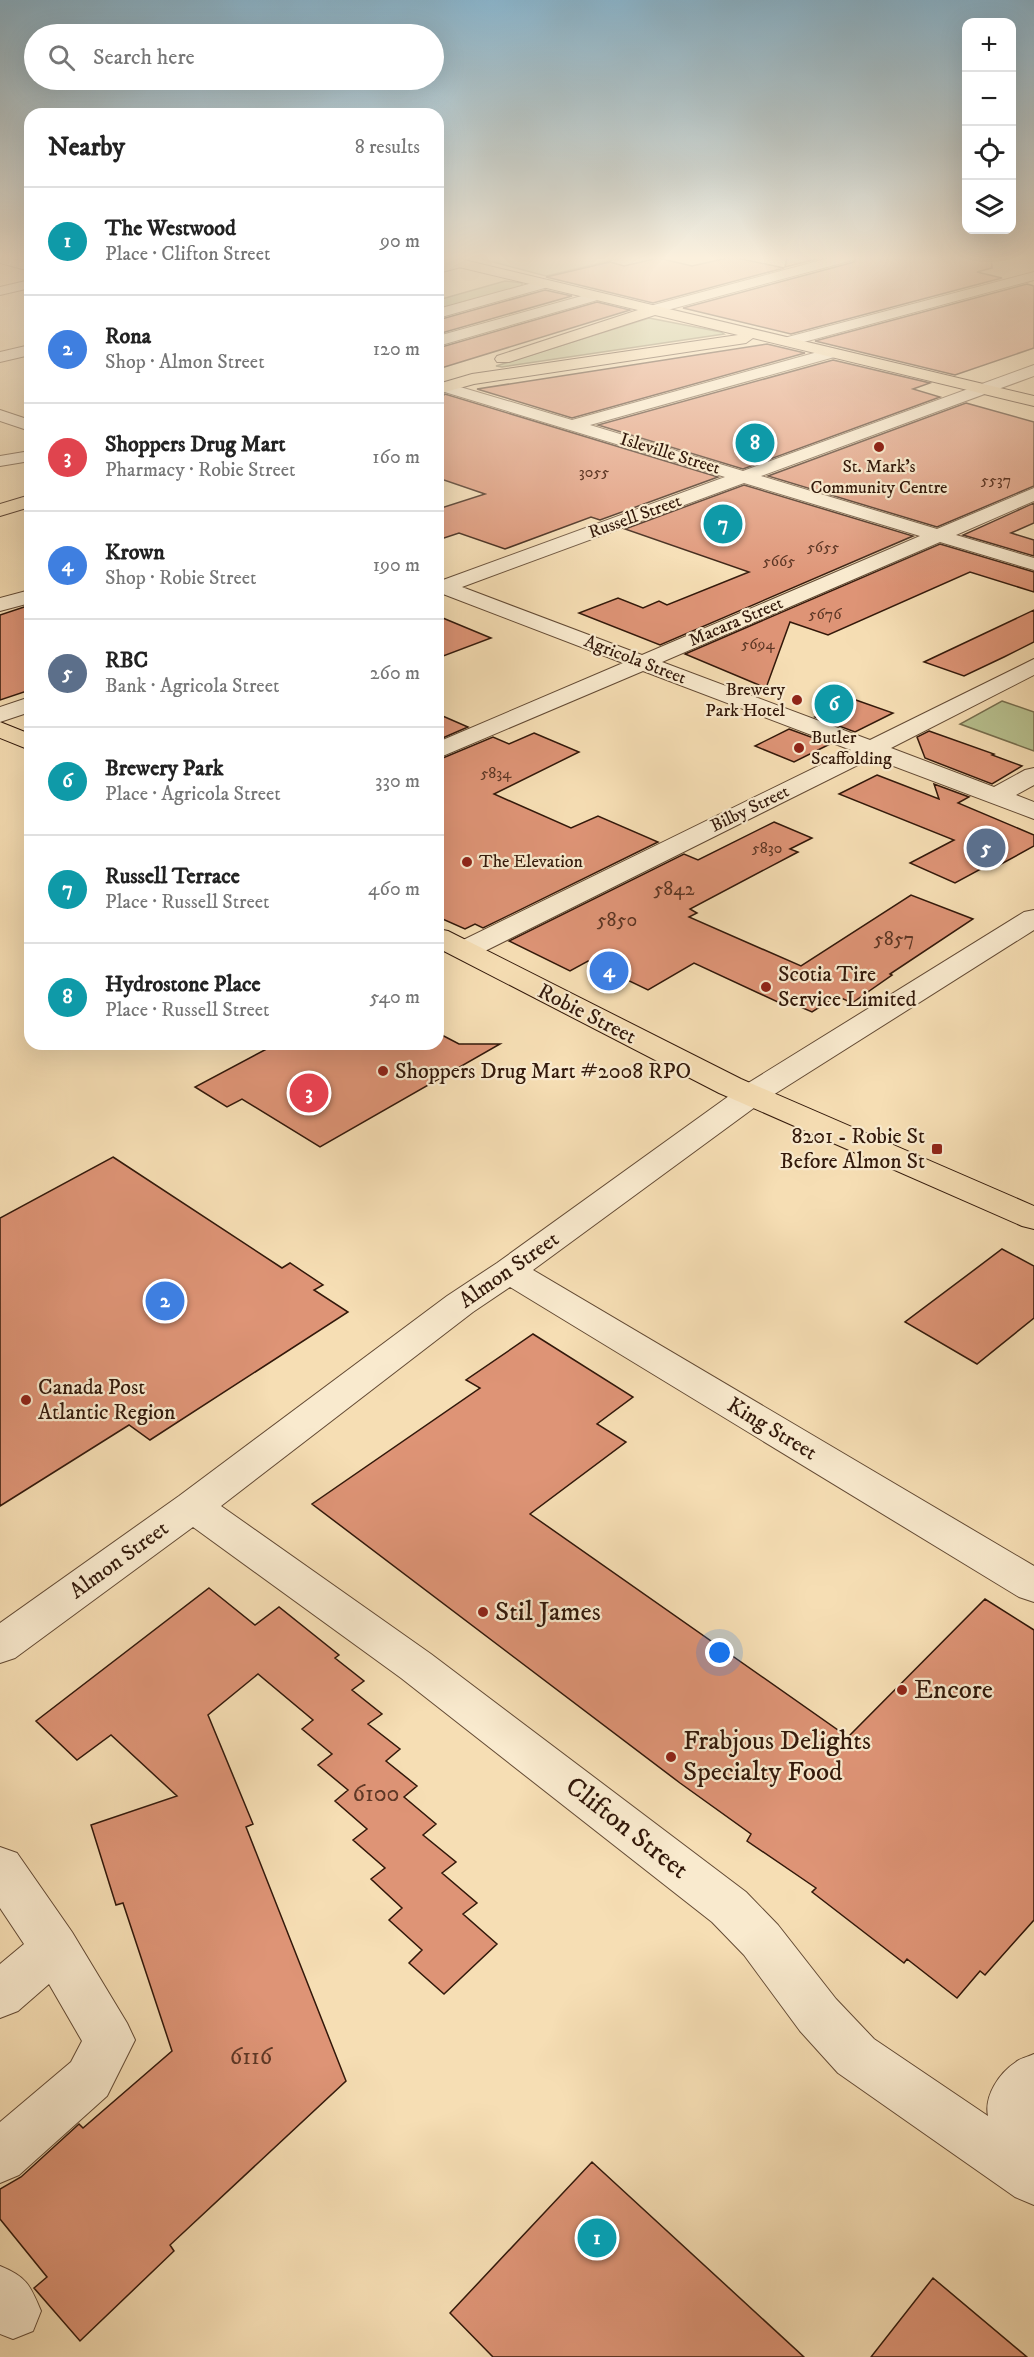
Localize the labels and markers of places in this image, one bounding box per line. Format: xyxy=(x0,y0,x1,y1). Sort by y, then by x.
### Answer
pin: 8 xyxy=(736,420,774,466)
marker: St. Mark's Community Centre xyxy=(872,440,886,454)
place label: St. Mark's Community Centre xyxy=(810,456,948,499)
pin: 7 xyxy=(704,502,742,546)
place label: Brewery Park Hotel xyxy=(705,679,786,722)
pin: 6 xyxy=(814,682,854,726)
marker: Brewery Park Hotel xyxy=(790,693,804,707)
place label: Butler Scaffolding xyxy=(811,727,892,770)
marker: Butler Scaffolding xyxy=(792,741,806,755)
pin: 5 xyxy=(966,826,1006,870)
place label: The Elevation xyxy=(479,851,584,873)
marker: The Elevation xyxy=(460,855,474,869)
pin: 4 xyxy=(590,948,628,994)
place label: Scotia Tire Service Limited xyxy=(778,961,917,1013)
marker: Scotia Tire Service Limited xyxy=(759,980,773,994)
place label: Shoppers Drug Mart #2008 RPO xyxy=(395,1058,691,1085)
marker: Shoppers Drug Mart #2008 RPO xyxy=(376,1064,390,1078)
pin: 3 xyxy=(290,1070,328,1116)
place label: 8201 - Robie St Before Almon St xyxy=(780,1123,925,1175)
marker: 8201 - Robie St Before Almon St xyxy=(930,1142,944,1156)
pin: 2 xyxy=(146,1278,184,1324)
place label: Canada Post Atlantic Region xyxy=(38,1374,176,1426)
marker: Canada Post Atlantic Region xyxy=(19,1393,33,1407)
place label: Stil James xyxy=(495,1595,601,1629)
marker: Stil James xyxy=(476,1605,490,1619)
place label: Encore xyxy=(914,1673,993,1707)
marker: Encore xyxy=(895,1683,909,1697)
place label: Frabjous Delights Specialty Food xyxy=(683,1724,871,1789)
marker: Frabjous Delights Specialty Food xyxy=(664,1750,678,1764)
pin: 1 xyxy=(578,2216,616,2260)

